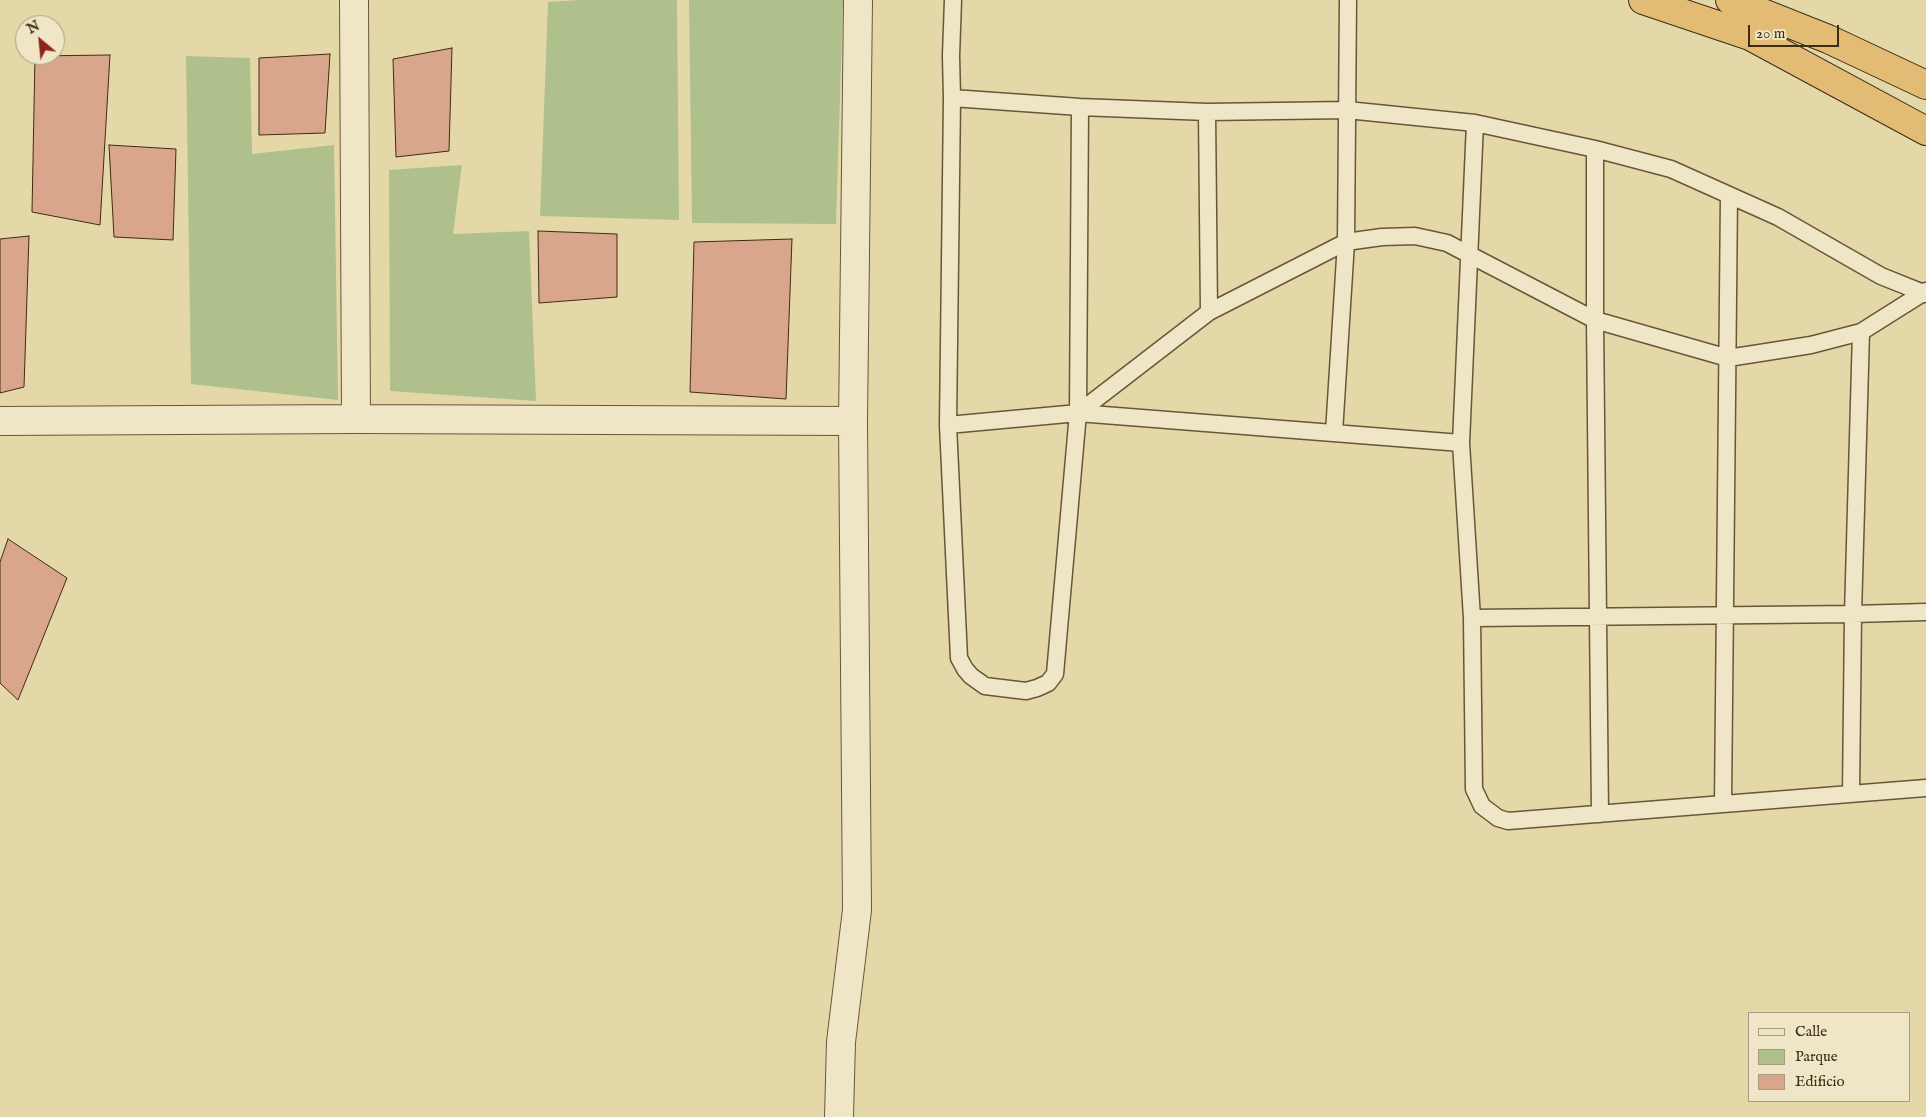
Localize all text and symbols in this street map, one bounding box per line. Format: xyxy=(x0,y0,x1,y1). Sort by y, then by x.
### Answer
north arrow xyxy=(15,15,65,65)
scale bar xyxy=(1751,15,1842,47)
text: N xyxy=(24,17,43,38)
text: 20 m xyxy=(1756,24,1785,43)
legend xyxy=(1748,1012,1911,1102)
text: Calle xyxy=(1795,1022,1827,1041)
text: Parque xyxy=(1795,1047,1838,1066)
text: Edificio xyxy=(1795,1072,1845,1091)

